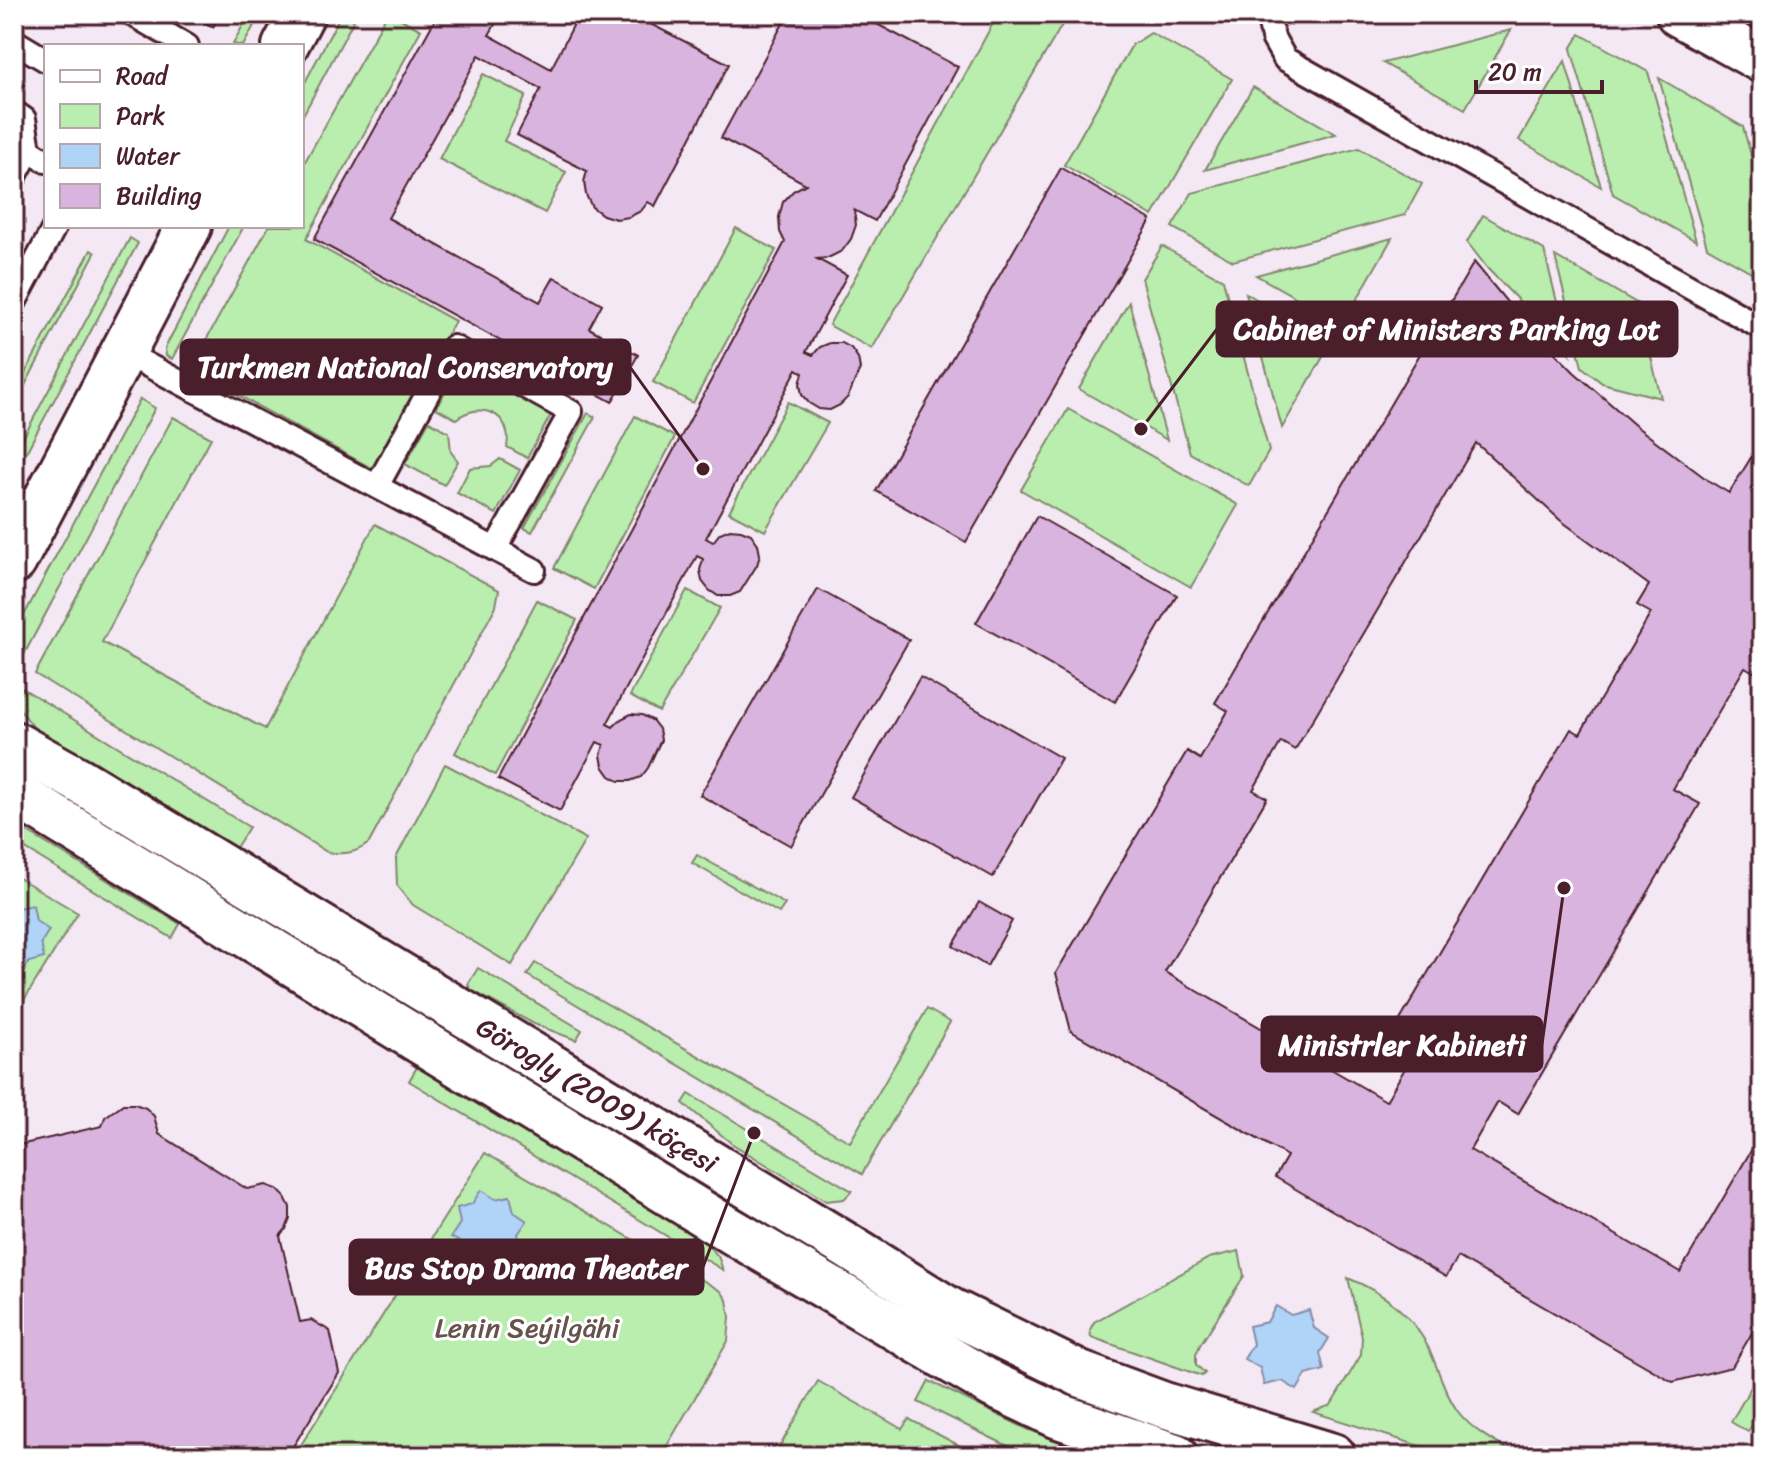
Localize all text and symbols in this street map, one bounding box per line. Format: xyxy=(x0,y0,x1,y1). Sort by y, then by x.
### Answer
legend xyxy=(44,44,304,228)
scale bar xyxy=(1476,44,1602,94)
text: 20 m xyxy=(1488,51,1542,93)
text: Road xyxy=(116,55,170,97)
text: Park xyxy=(116,95,165,137)
text: Water xyxy=(116,135,181,177)
text: Building xyxy=(116,175,202,217)
callout: Cabinet of Ministers Parking Lot xyxy=(1217,302,1677,356)
text: Cabinet of Ministers Parking Lot xyxy=(1232,302,1661,356)
callout: Turkmen National Conservatory xyxy=(181,340,630,394)
text: Turkmen National Conservatory xyxy=(197,340,614,394)
street label: Görogly (2009) köçesi xyxy=(466,1003,729,1188)
callout: Ministrler Kabineti xyxy=(1262,1017,1542,1071)
text: Ministrler Kabineti xyxy=(1277,1018,1527,1072)
callout: Bus Stop Drama Theater xyxy=(350,1240,703,1294)
text: Bus Stop Drama Theater xyxy=(365,1241,690,1295)
park label: Lenin Seýilgähi xyxy=(435,1303,620,1352)

